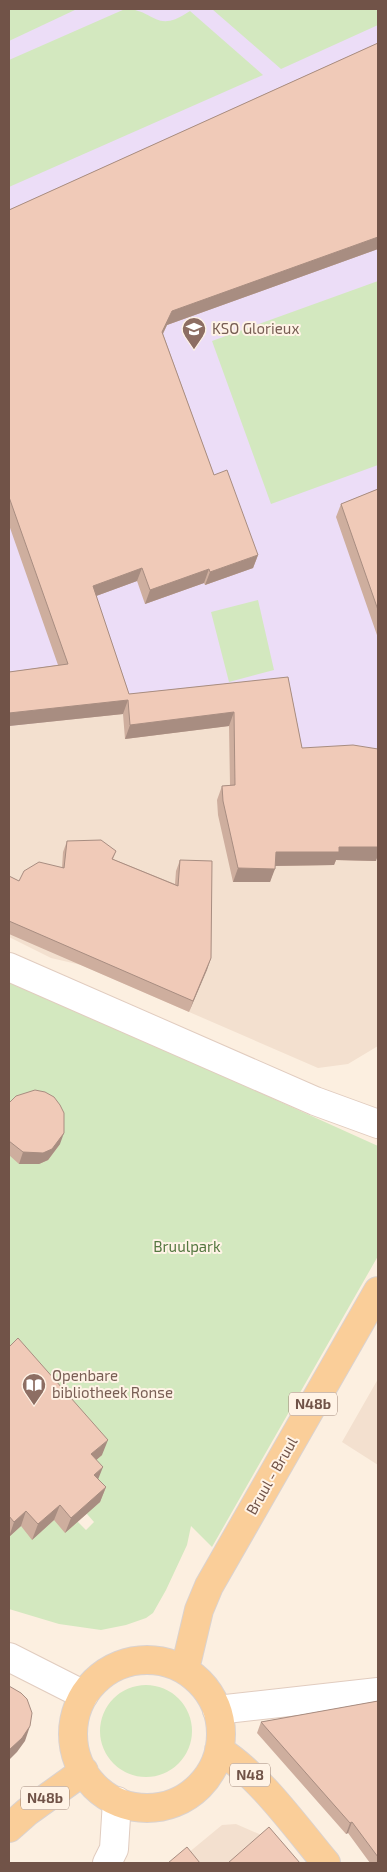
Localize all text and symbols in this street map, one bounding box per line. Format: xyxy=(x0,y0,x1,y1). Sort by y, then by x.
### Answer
school or university icon: KSO Glorieux xyxy=(181,316,207,350)
place label: KSO Glorieux xyxy=(212,319,299,337)
park label: Bruulpark xyxy=(153,1237,221,1255)
place label: Openbare bibliotheek Ronse xyxy=(52,1366,173,1401)
library icon: Openbare bibliotheek Ronse xyxy=(21,1372,47,1406)
road number: N48b xyxy=(289,1392,337,1416)
street label: Bruul - Bruul xyxy=(242,1433,301,1518)
road number: N48 xyxy=(230,1764,270,1786)
road number: N48b xyxy=(21,1786,69,1810)

